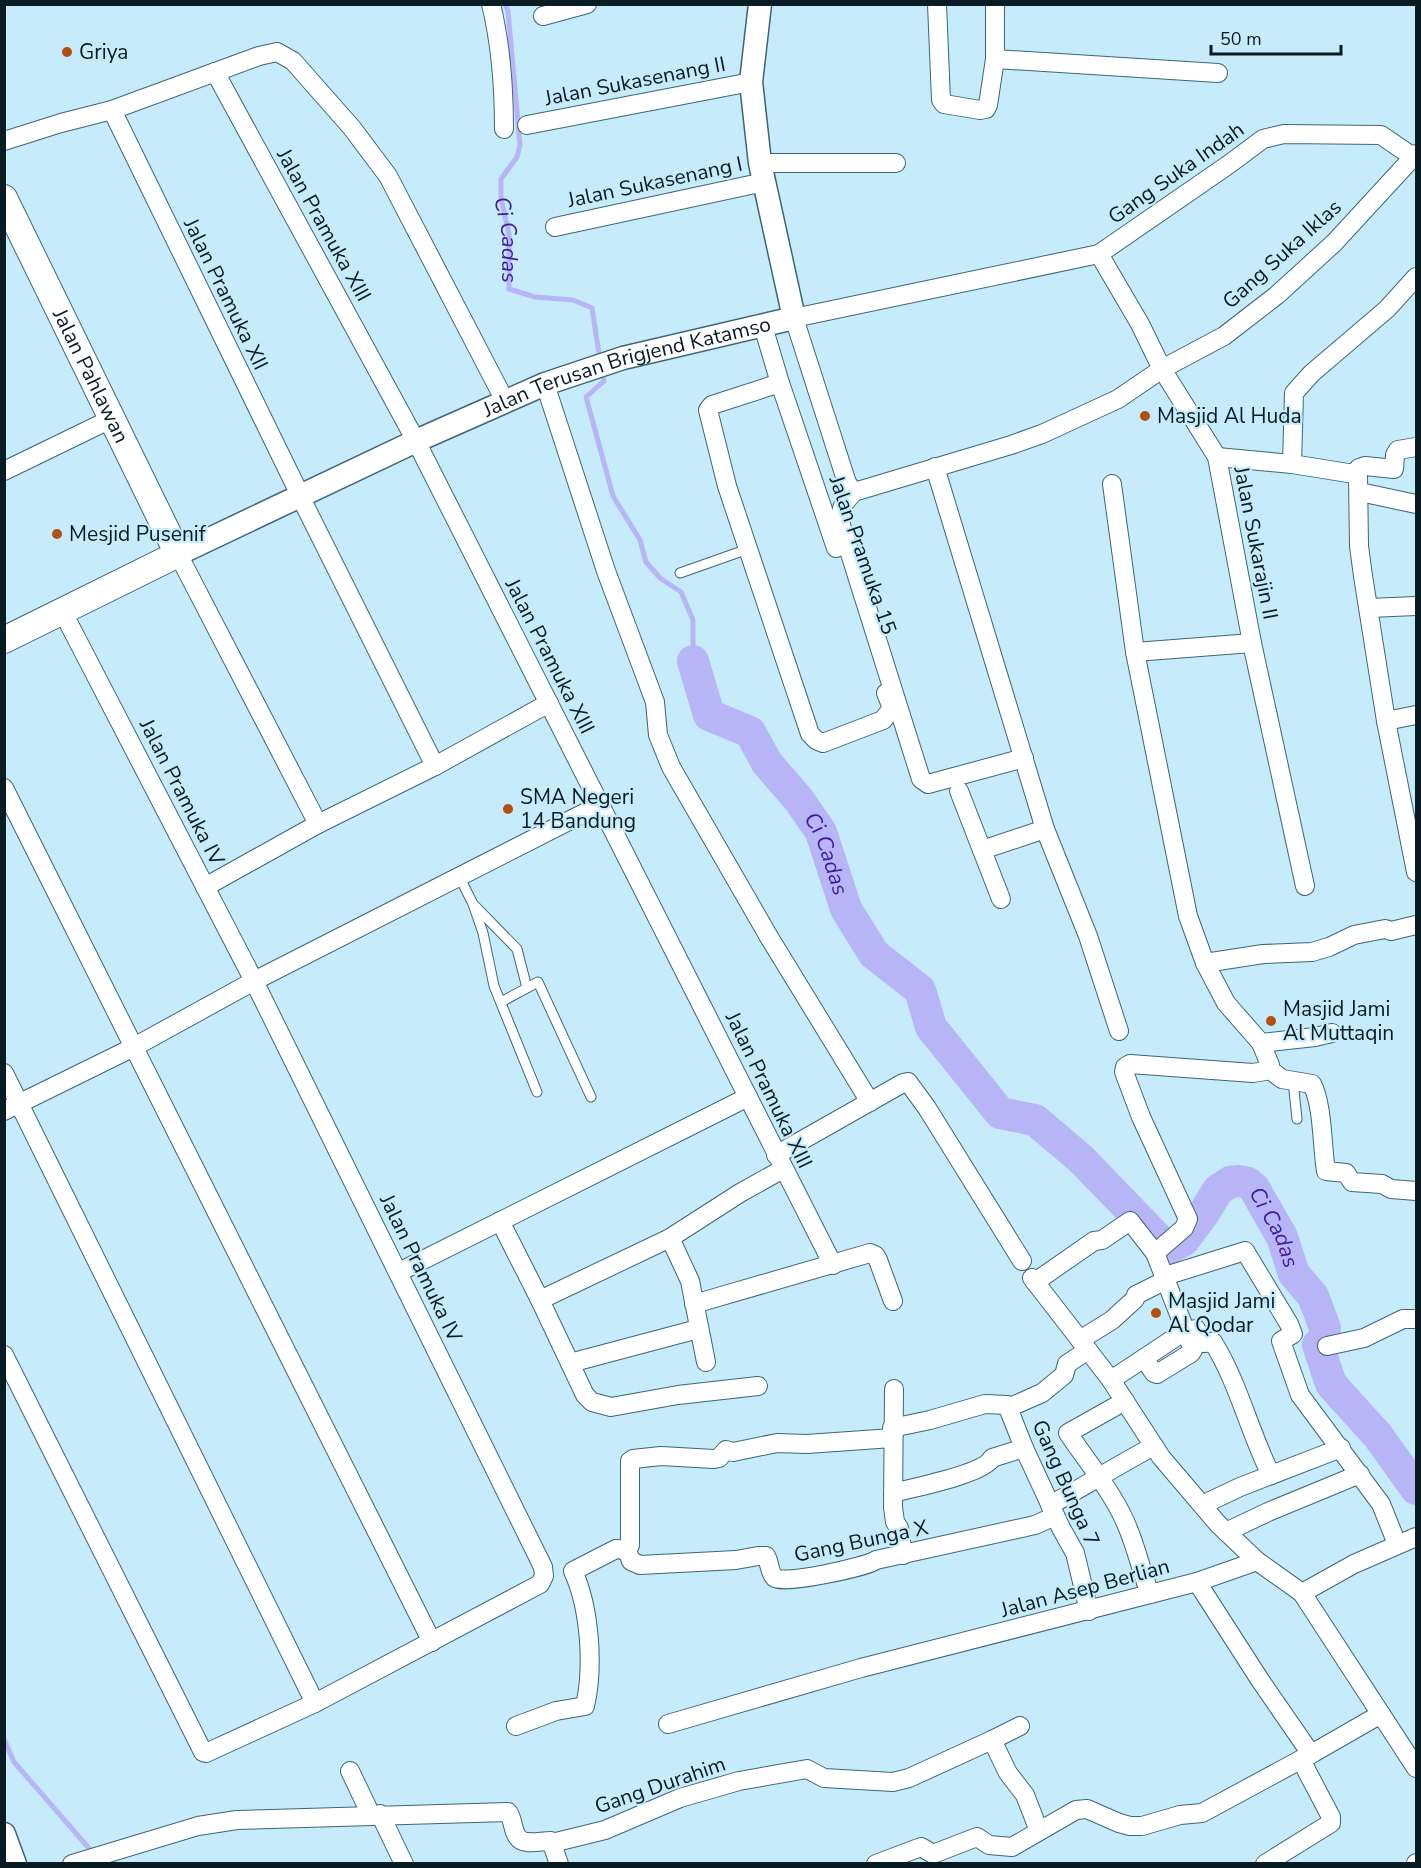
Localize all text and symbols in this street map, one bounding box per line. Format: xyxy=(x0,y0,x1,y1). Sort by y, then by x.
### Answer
scale bar xyxy=(1211,18,1342,56)
text: 50 m xyxy=(1220,27,1262,51)
place label: Griya xyxy=(79,38,128,66)
marker: Griya xyxy=(60,45,74,59)
street label: Jalan Sukasenang II xyxy=(541,50,728,112)
street label: Gang Suka Indah xyxy=(1102,116,1250,230)
street label: Jalan Pramuka XIII xyxy=(270,143,378,306)
street label: Jalan Sukasenang I xyxy=(564,150,745,214)
street label: Gang Suka Iklas xyxy=(1217,193,1347,315)
water label: Ci Cadas xyxy=(486,194,524,283)
street label: Jalan Pramuka XII xyxy=(177,213,275,374)
street label: Jalan Pahlawan xyxy=(46,303,136,448)
street label: Jalan Terusan Brigjend Katamso xyxy=(478,310,774,424)
place label: Masjid Al Huda xyxy=(1157,402,1302,430)
marker: Masjid Al Huda xyxy=(1138,409,1152,423)
street label: Jalan Sukarajin II xyxy=(1227,463,1285,622)
street label: Jalan Pramuka 15 xyxy=(822,471,903,638)
place label: Mesjid Pusenif xyxy=(69,520,207,548)
marker: Mesjid Pusenif xyxy=(50,527,64,541)
street label: Jalan Pramuka XIII xyxy=(498,573,601,738)
street label: Jalan Pramuka IV xyxy=(133,713,231,870)
place label: SMA Negeri 14 Bandung xyxy=(520,783,636,835)
marker: SMA Negeri 14 Bandung xyxy=(501,802,515,816)
water label: Ci Cadas xyxy=(797,806,856,899)
place label: Masjid Jami Al Muttaqin xyxy=(1283,995,1394,1047)
street label: Jalan Pramuka XIII xyxy=(719,1006,819,1173)
marker: Masjid Jami Al Muttaqin xyxy=(1264,1014,1278,1028)
water label: Ci Cadas xyxy=(1241,1181,1306,1271)
street label: Jalan Pramuka IV xyxy=(373,1189,469,1347)
place label: Masjid Jami Al Qodar xyxy=(1168,1287,1275,1339)
marker: Masjid Jami Al Qodar xyxy=(1149,1306,1163,1320)
street label: Gang Bunga 7 xyxy=(1026,1415,1106,1551)
street label: Gang Bunga X xyxy=(791,1513,931,1569)
street label: Jalan Asep Berlian xyxy=(997,1552,1173,1624)
street label: Gang Durahim xyxy=(591,1750,729,1820)

